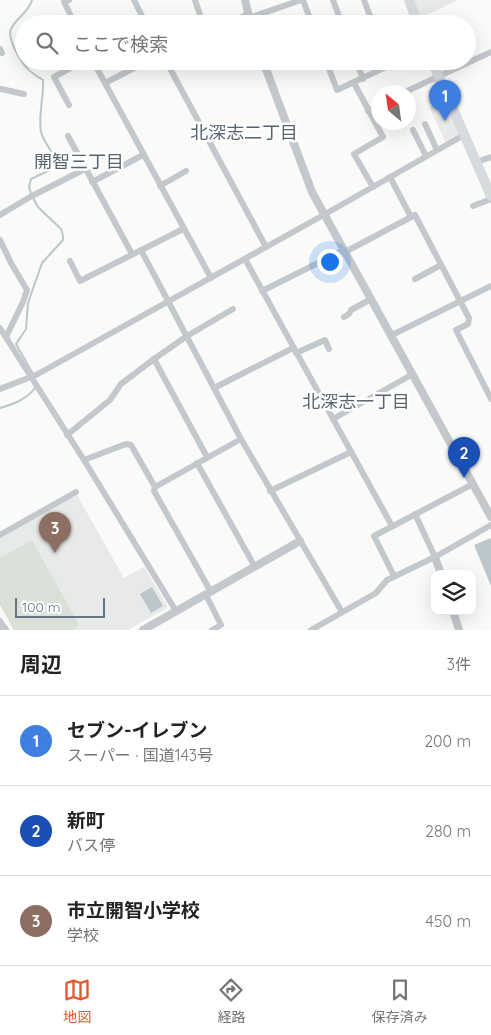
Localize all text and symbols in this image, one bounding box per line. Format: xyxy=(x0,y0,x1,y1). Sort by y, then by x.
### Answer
search box xyxy=(15,15,476,70)
icon: search xyxy=(33,29,61,57)
text: ここで検索 xyxy=(73,32,168,56)
pin: 1 xyxy=(429,80,461,121)
north arrow xyxy=(371,85,416,130)
district label: 北深志二丁目 xyxy=(190,121,298,144)
district label: 開智三丁目 xyxy=(34,150,124,173)
your location xyxy=(317,249,343,275)
district label: 北深志一丁目 xyxy=(302,390,410,413)
pin: 2 xyxy=(448,437,480,478)
pin: 3 xyxy=(39,512,71,553)
map controls xyxy=(431,570,476,615)
button: layers xyxy=(431,570,476,615)
scale bar xyxy=(15,595,105,618)
text: 100 m xyxy=(22,598,60,616)
text: 周辺 xyxy=(20,651,62,677)
text: 3件 xyxy=(447,654,471,674)
text: セブン-イレブン xyxy=(67,718,208,742)
text: 1 xyxy=(33,731,39,751)
text: 200 m xyxy=(424,731,471,751)
text: スーパー · 国道143号 xyxy=(67,745,213,765)
text: 新町 xyxy=(67,808,105,832)
text: 2 xyxy=(31,821,41,841)
text: 280 m xyxy=(425,821,471,841)
text: バス停 xyxy=(67,835,115,855)
text: 市立開智小学校 xyxy=(67,898,200,922)
text: 3 xyxy=(32,911,40,931)
text: 450 m xyxy=(425,911,471,931)
text: 学校 xyxy=(67,925,99,945)
tab: 地図 xyxy=(63,976,91,1026)
tab: 経路 xyxy=(217,976,245,1026)
tab: 保存済み xyxy=(372,976,428,1026)

